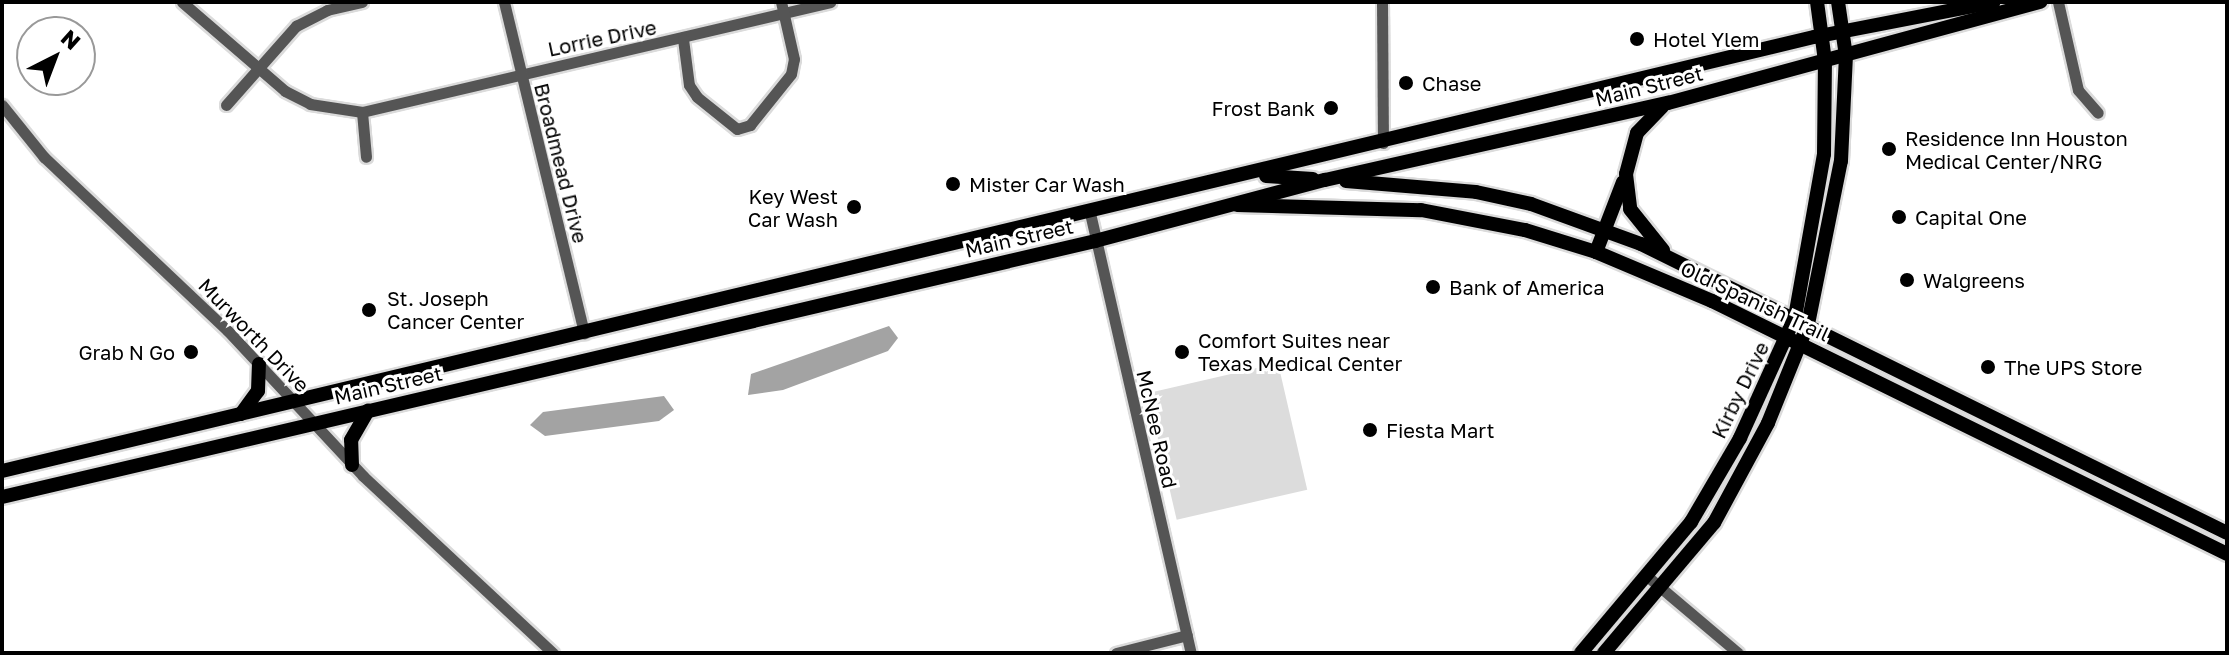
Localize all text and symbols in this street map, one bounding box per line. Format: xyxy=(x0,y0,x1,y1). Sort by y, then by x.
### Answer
street label: Lorrie Drive xyxy=(546,15,658,61)
north arrow xyxy=(16,16,96,96)
text: N xyxy=(56,24,86,55)
place label: Hotel Ylem xyxy=(1653,27,1759,51)
marker: Hotel Ylem xyxy=(1628,30,1646,48)
street label: Main Street xyxy=(1593,61,1705,111)
place label: Chase xyxy=(1422,71,1481,95)
marker: Chase xyxy=(1397,74,1415,92)
street label: Broadmead Drive xyxy=(530,81,592,245)
place label: Frost Bank xyxy=(1212,96,1315,120)
marker: Frost Bank xyxy=(1322,99,1340,117)
place label: Residence Inn Houston Medical Center/NRG xyxy=(1905,126,2128,173)
marker: Residence Inn Houston Medical Center/NRG xyxy=(1880,140,1898,158)
place label: Mister Car Wash xyxy=(969,172,1125,196)
marker: Mister Car Wash xyxy=(944,175,962,193)
place label: Key West Car Wash xyxy=(748,184,838,231)
marker: Key West Car Wash xyxy=(845,198,863,216)
place label: Capital One xyxy=(1915,205,2027,229)
marker: Capital One xyxy=(1890,208,1908,226)
street label: Main Street xyxy=(963,214,1075,262)
street label: Old Spanish Trail xyxy=(1677,256,1833,346)
place label: Walgreens xyxy=(1923,268,2025,292)
marker: Walgreens xyxy=(1898,271,1916,289)
street label: Murworth Drive xyxy=(194,273,314,397)
place label: Bank of America xyxy=(1449,275,1604,299)
marker: Bank of America xyxy=(1424,278,1442,296)
place label: St. Joseph Cancer Center xyxy=(387,286,524,333)
marker: St. Joseph Cancer Center xyxy=(358,299,380,321)
place label: Comfort Suites near Texas Medical Center xyxy=(1198,328,1402,375)
street label: Kirby Drive xyxy=(1706,338,1774,442)
place label: Grab N Go xyxy=(78,340,175,364)
marker: Grab N Go xyxy=(182,343,200,361)
marker: Comfort Suites near Texas Medical Center xyxy=(1173,343,1191,361)
place label: The UPS Store xyxy=(2004,355,2142,379)
marker: The UPS Store xyxy=(1979,358,1997,376)
street label: Main Street xyxy=(332,361,444,409)
street label: McNee Road xyxy=(1132,368,1182,490)
place label: Fiesta Mart xyxy=(1386,418,1494,442)
marker: Fiesta Mart xyxy=(1361,421,1379,439)

